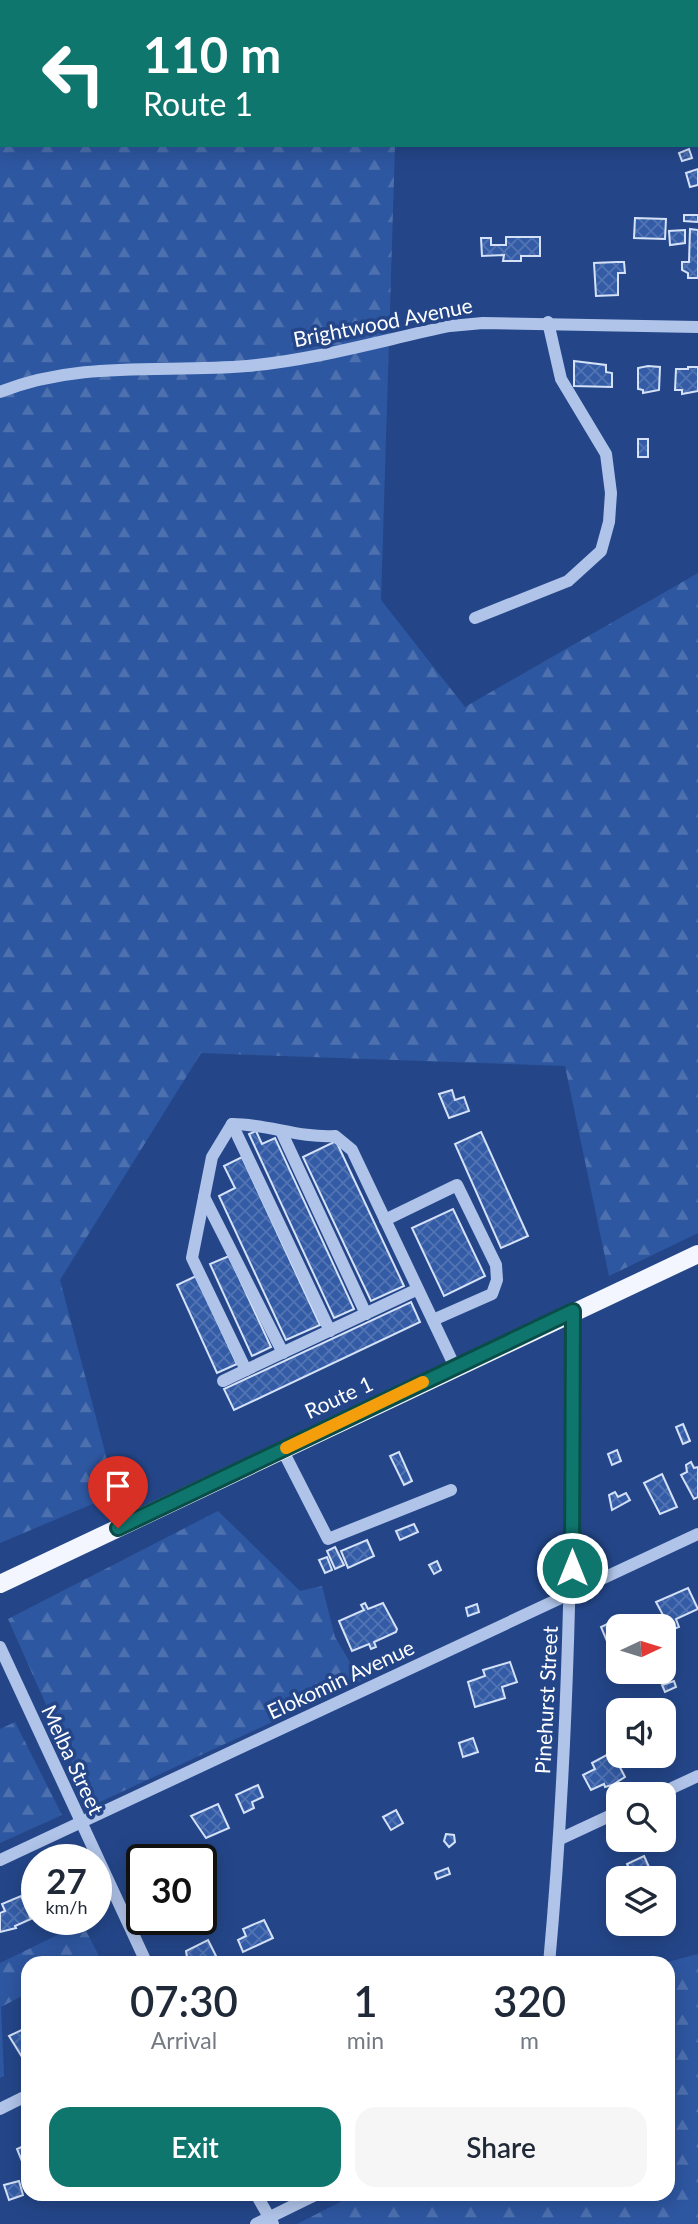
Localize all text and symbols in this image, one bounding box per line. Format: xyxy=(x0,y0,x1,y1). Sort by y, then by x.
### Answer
text: 110 m xyxy=(143,25,281,83)
icon: left xyxy=(28,28,119,119)
text: Route 1 xyxy=(143,84,253,123)
street label: Brightwood Avenue xyxy=(291,292,475,351)
street label: Route 1 xyxy=(300,1370,376,1423)
pin xyxy=(88,1456,148,1528)
icon: arrive xyxy=(99,1467,137,1505)
position arrow xyxy=(535,1531,609,1605)
north arrow xyxy=(606,1614,676,1684)
map controls xyxy=(606,1614,676,1936)
street label: Pinehurst Street xyxy=(529,1625,562,1775)
street label: Elokomin Avenue xyxy=(263,1634,418,1724)
button: sound xyxy=(606,1698,676,1768)
street label: Melba Street xyxy=(37,1701,110,1819)
button: search xyxy=(606,1782,676,1852)
speed limit sign: 30 xyxy=(126,1844,217,1935)
text: 27 xyxy=(46,1859,87,1901)
button: layers xyxy=(606,1866,676,1936)
text: km/h xyxy=(45,1896,88,1918)
text: 07:30 xyxy=(130,1976,238,2026)
text: 1 xyxy=(353,1976,378,2026)
text: 320 xyxy=(493,1976,566,2026)
text: Arrival xyxy=(151,2026,217,2054)
text: min xyxy=(347,2026,384,2054)
text: m xyxy=(520,2026,539,2054)
button: Exit xyxy=(49,2107,341,2187)
button: Share xyxy=(355,2107,647,2187)

